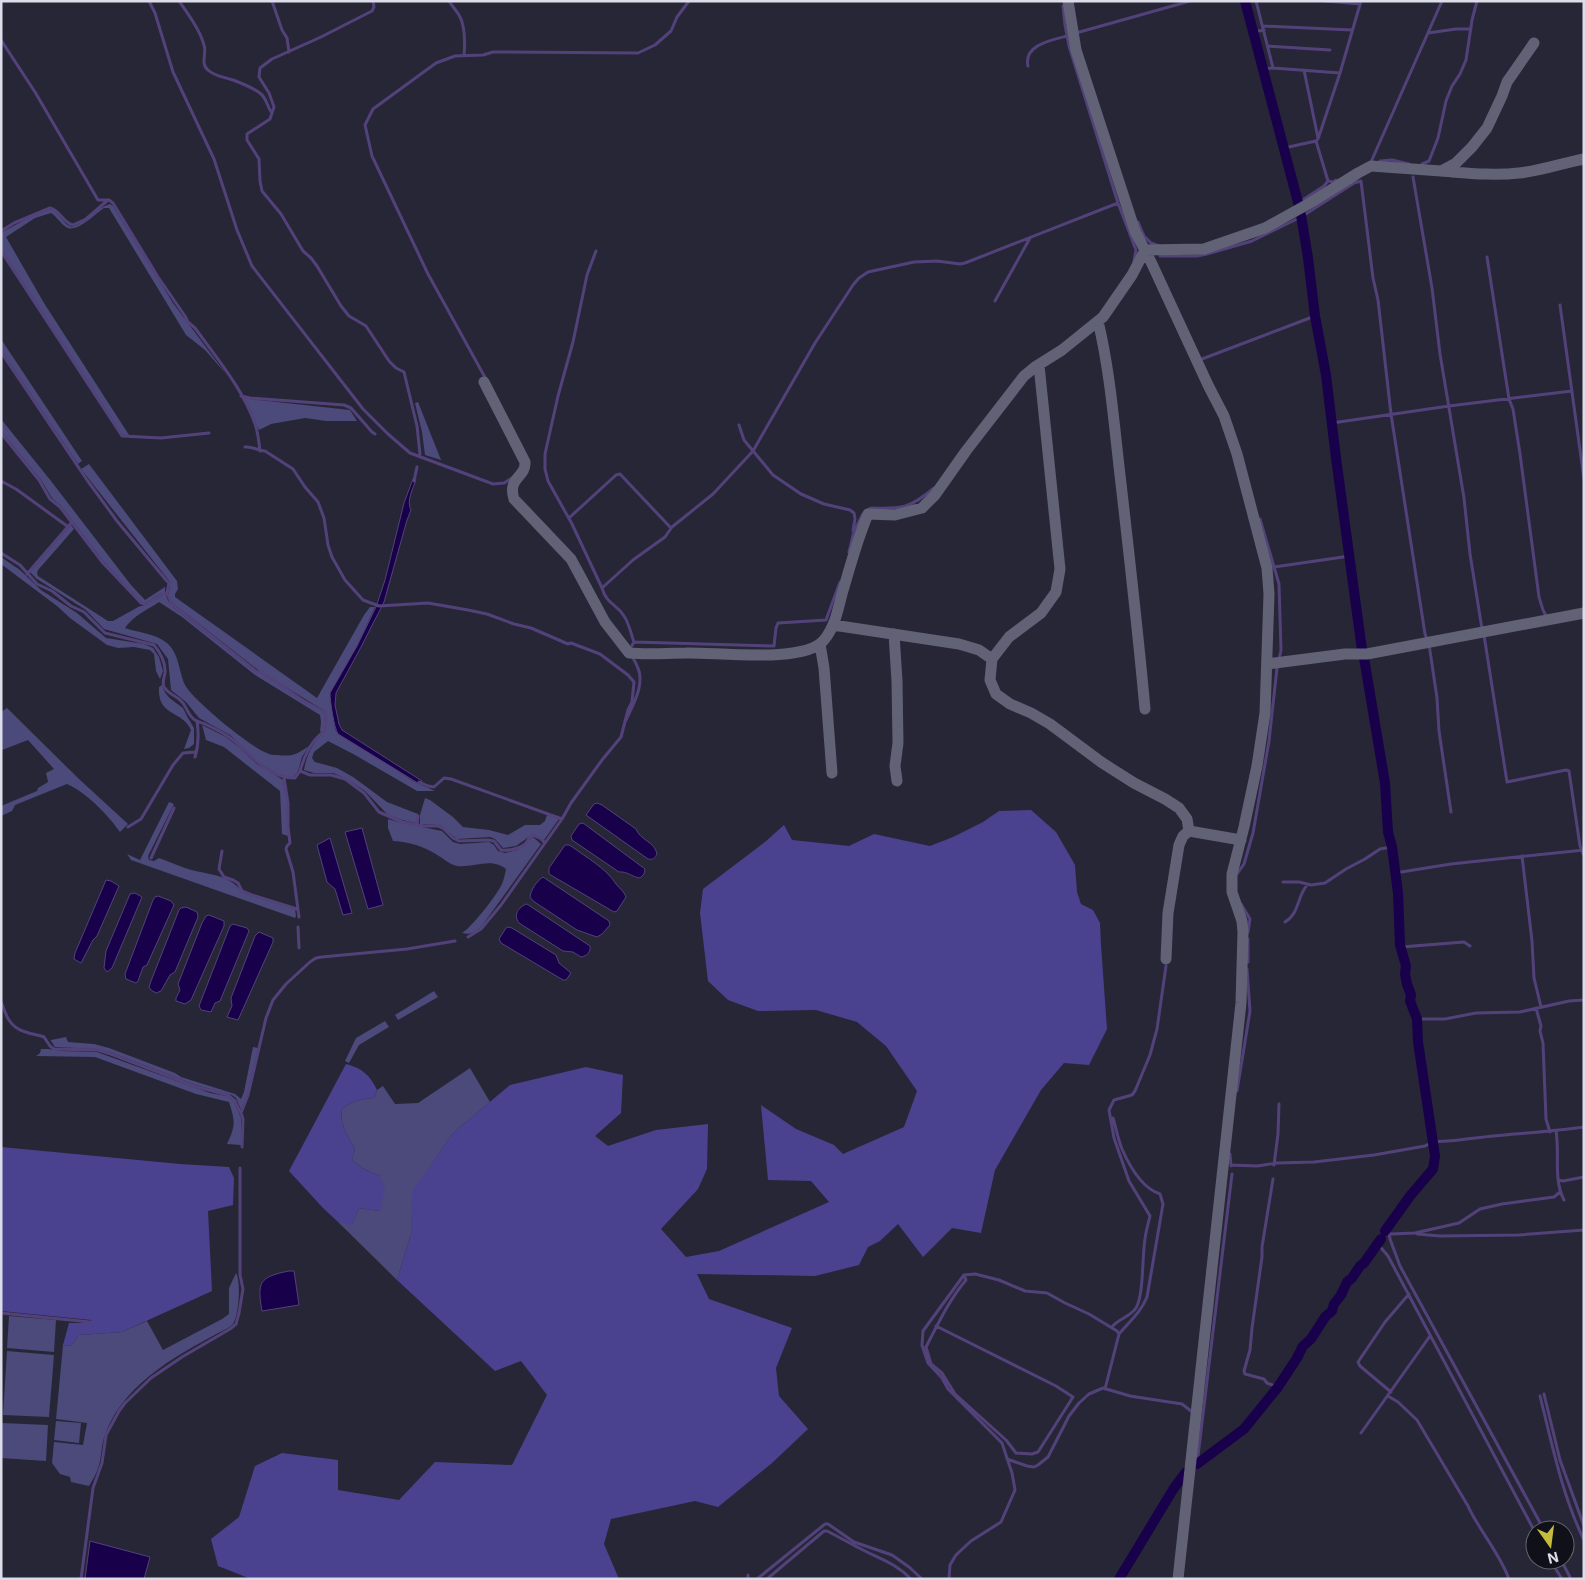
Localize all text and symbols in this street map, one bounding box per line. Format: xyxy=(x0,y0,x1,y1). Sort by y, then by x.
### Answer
north arrow xyxy=(1525,1520,1575,1570)
text: N xyxy=(1546,1549,1560,1568)

